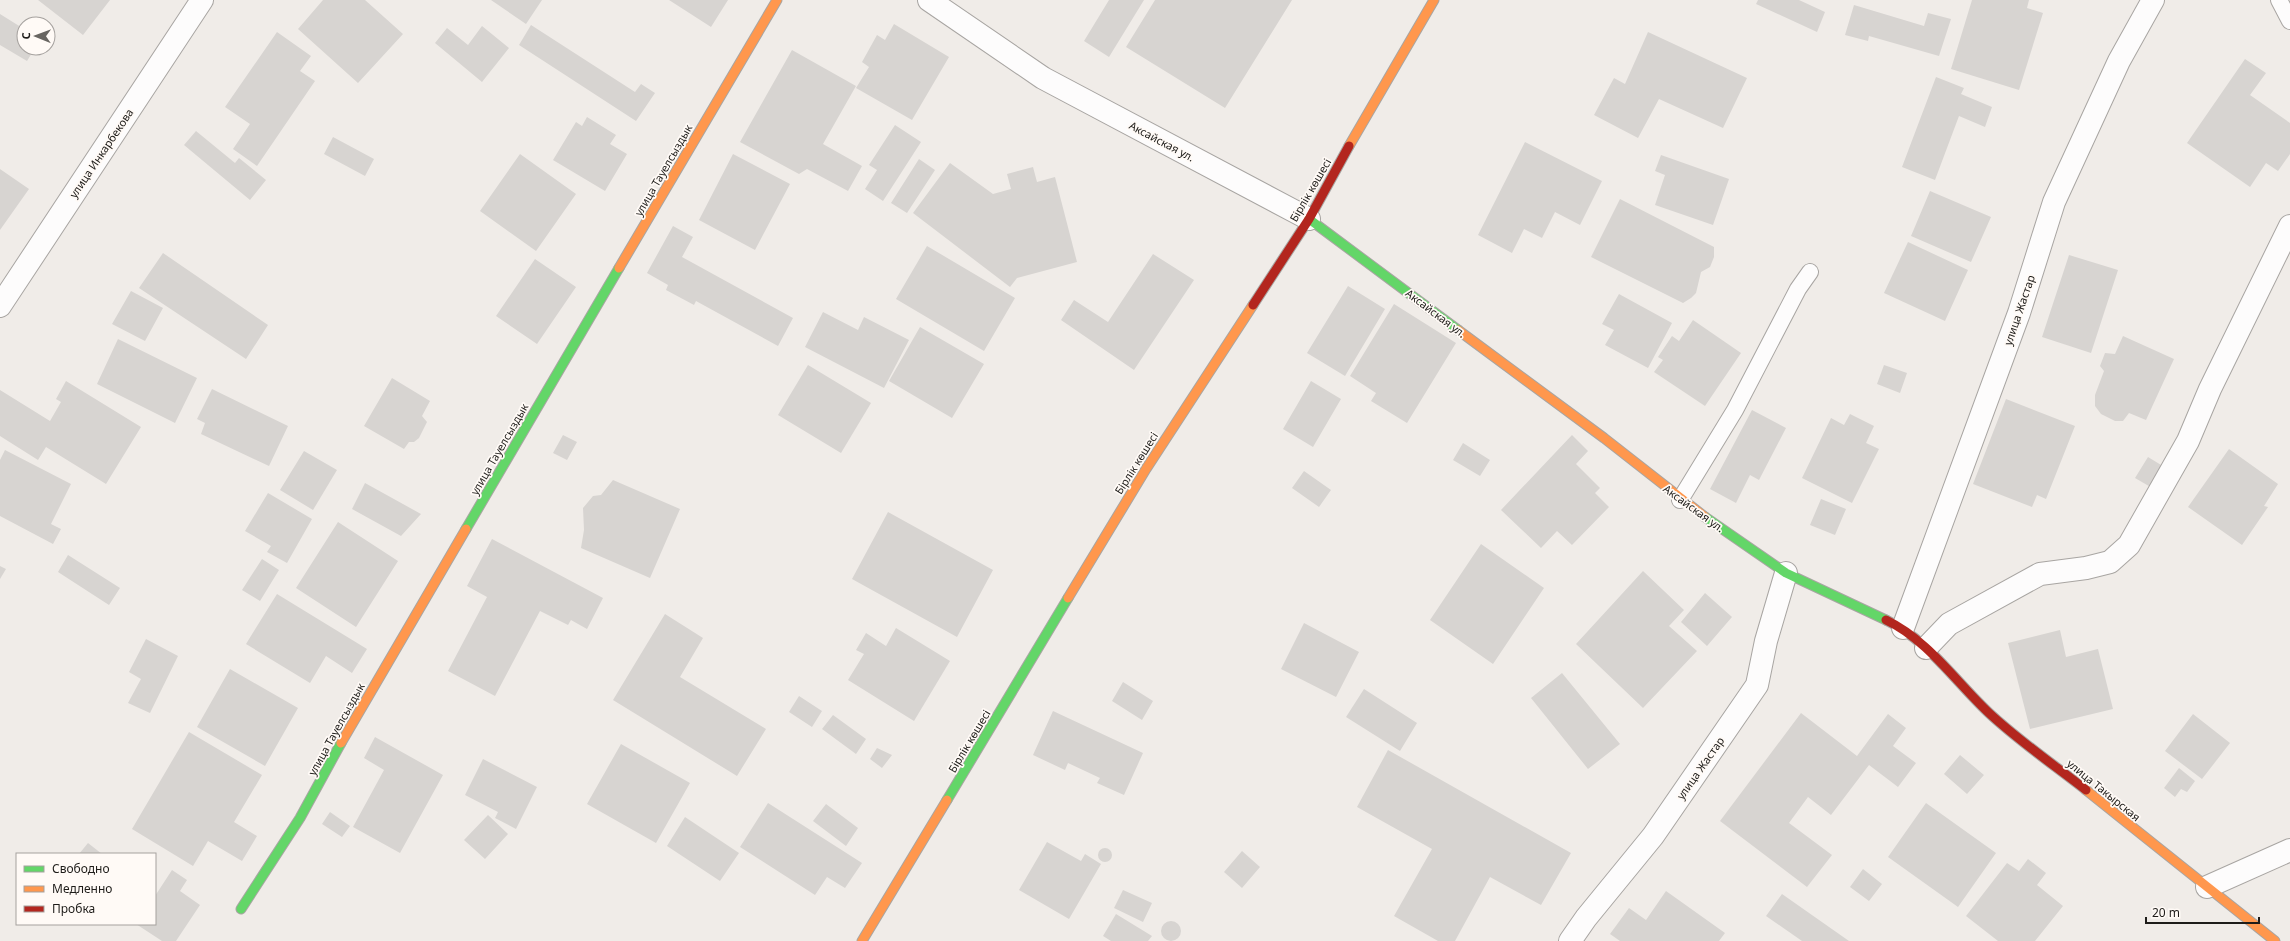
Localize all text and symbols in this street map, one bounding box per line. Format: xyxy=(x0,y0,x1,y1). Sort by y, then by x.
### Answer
north arrow xyxy=(16,16,56,56)
text: С xyxy=(18,32,33,40)
street label: улица Инкарбекова xyxy=(66,105,136,201)
street label: Аксайская ул. xyxy=(1127,118,1197,165)
street label: улица Тауелсыздык xyxy=(631,121,695,219)
street label: Бірлік көшесі xyxy=(1286,156,1334,224)
street label: улица Жастар xyxy=(2000,273,2038,347)
street label: Аксайская ул. xyxy=(1403,285,1469,341)
street label: улица Тауелсыздык xyxy=(467,400,531,498)
street label: Бірлік көшесі xyxy=(1111,429,1161,497)
street label: Аксайская ул. xyxy=(1661,481,1728,535)
street label: улица Тауелсыздык xyxy=(304,680,368,778)
street label: Бірлік көшесі xyxy=(944,707,994,775)
street label: улица Жастар xyxy=(1673,733,1727,802)
street label: улица Такырская xyxy=(2064,756,2144,824)
legend xyxy=(16,853,156,925)
text: Свободно xyxy=(52,860,110,877)
text: Медленно xyxy=(52,880,112,897)
scale bar xyxy=(2146,899,2259,925)
text: Пробка xyxy=(52,900,95,917)
text: 20 m xyxy=(2152,904,2180,921)

